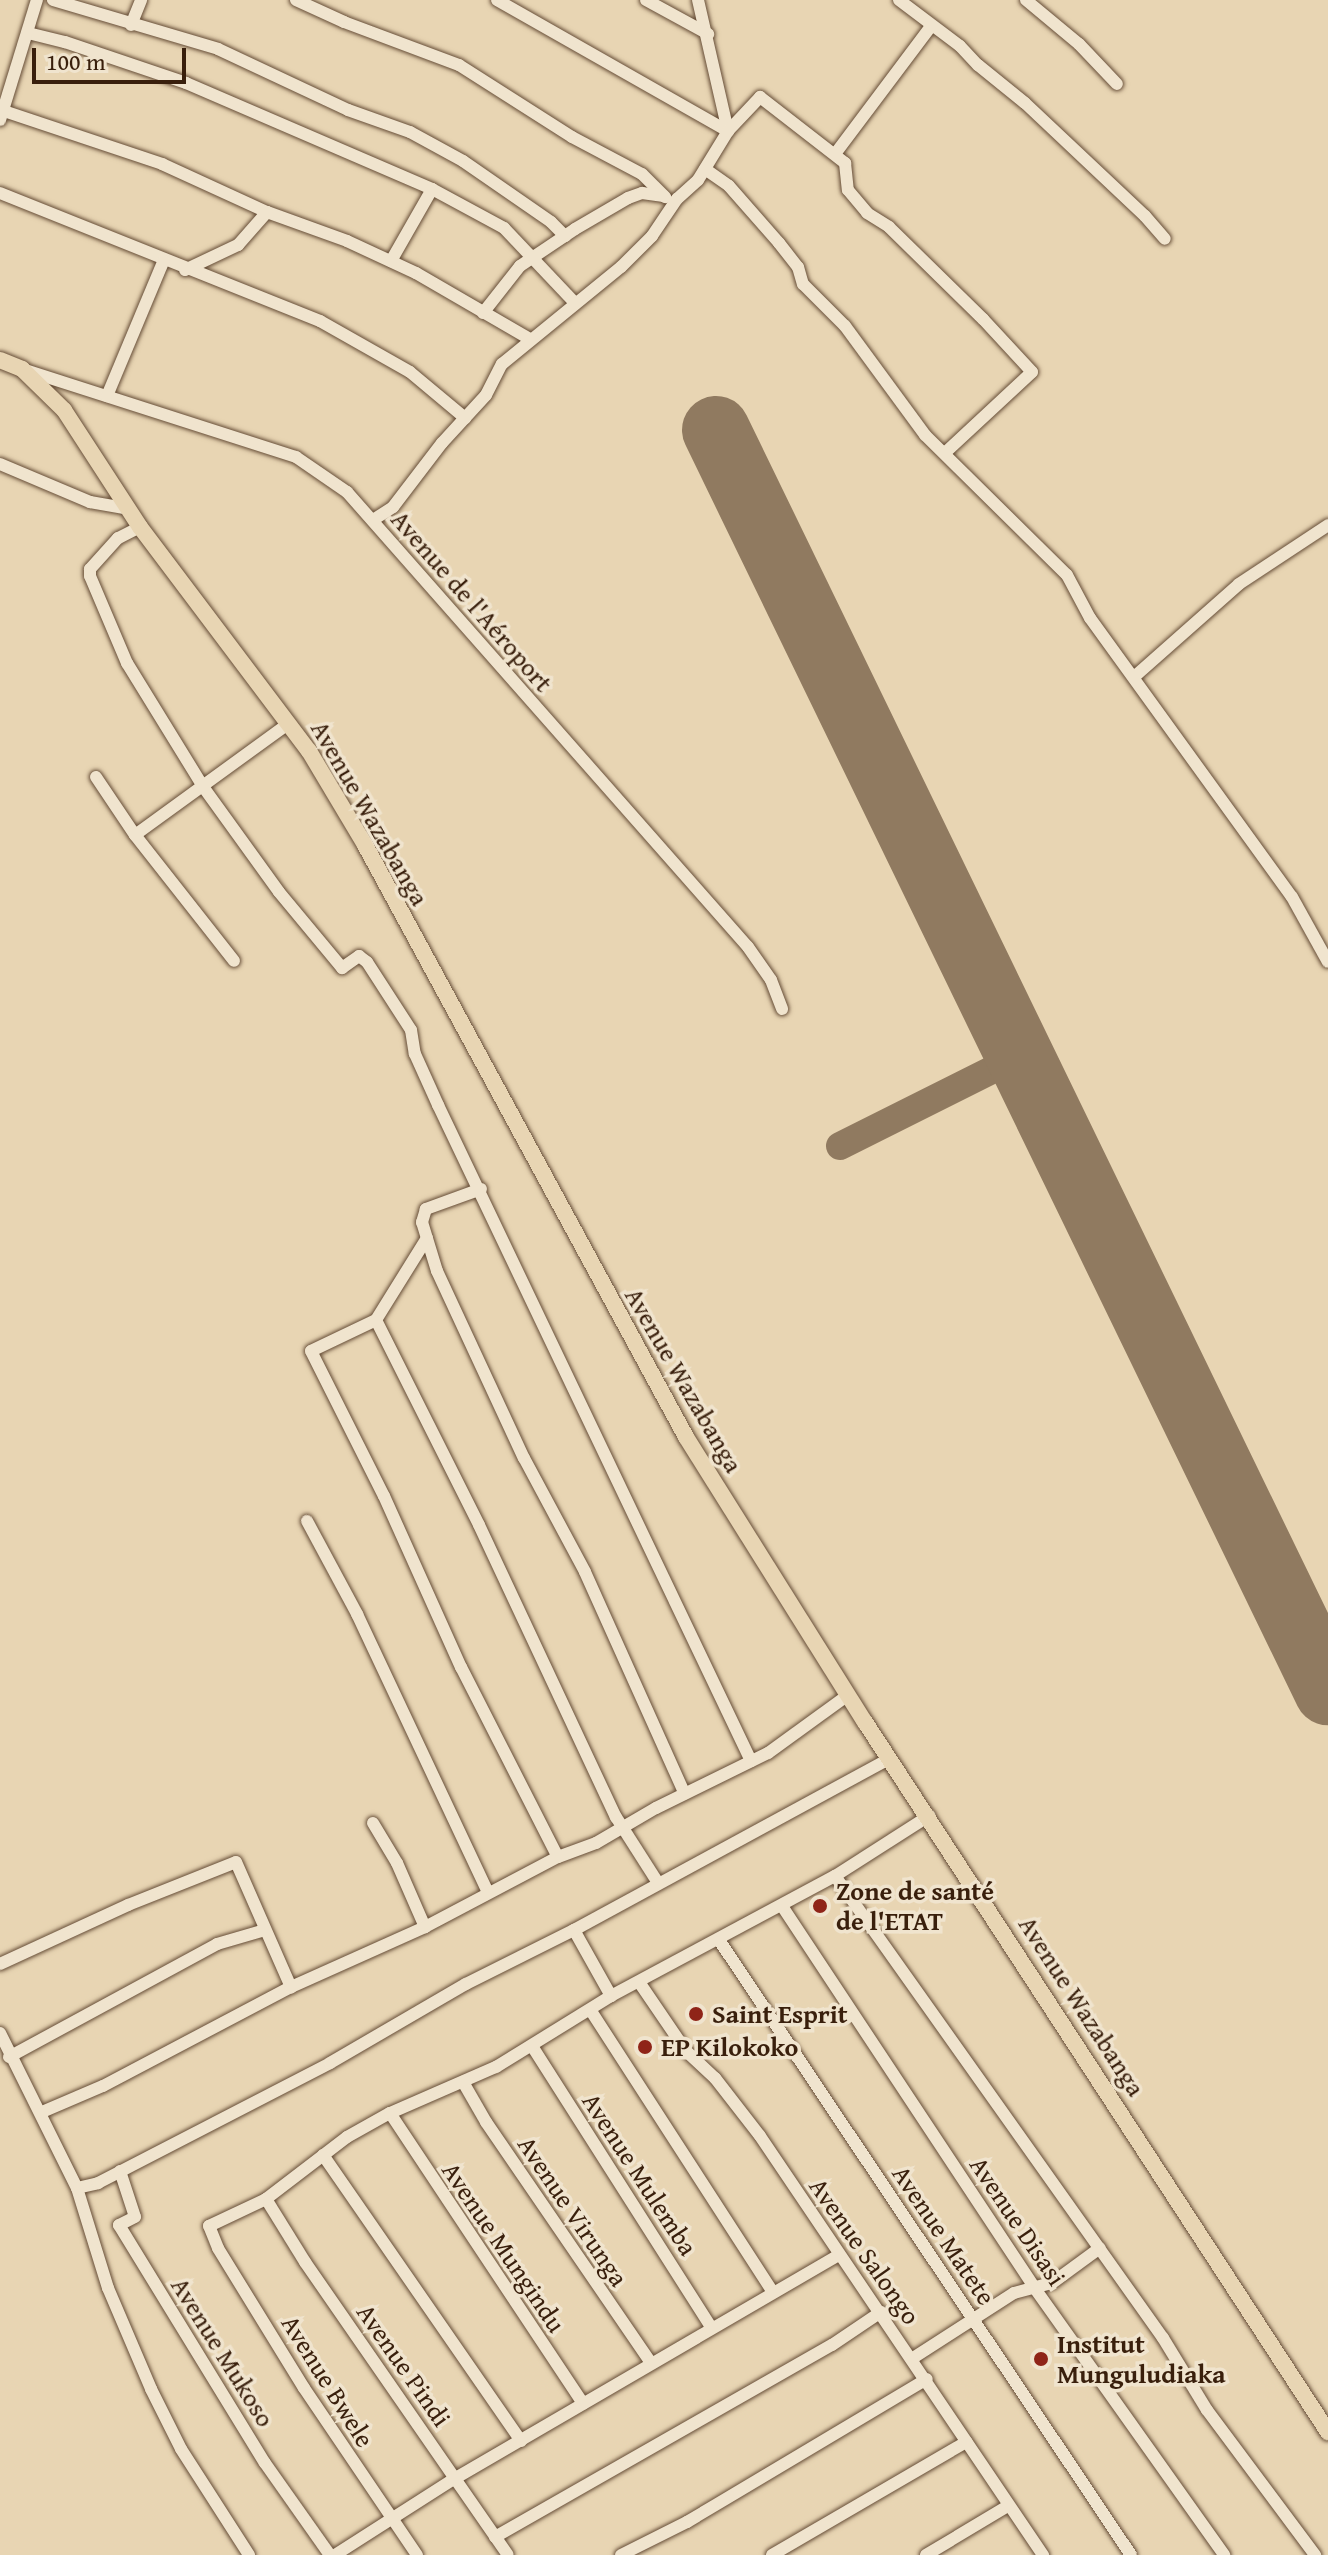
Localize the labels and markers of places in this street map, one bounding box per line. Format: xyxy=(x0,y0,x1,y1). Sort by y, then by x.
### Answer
place label: Zone de santé de l'ETAT xyxy=(836,1875,994,1936)
marker: Zone de santé de l'ETAT xyxy=(811,1897,829,1915)
place label: Saint Esprit xyxy=(712,1998,848,2030)
marker: Saint Esprit xyxy=(687,2005,705,2023)
place label: EP Kilokoko xyxy=(661,2031,798,2063)
marker: EP Kilokoko xyxy=(636,2038,654,2056)
place label: Institut Munguludiaka xyxy=(1057,2328,1226,2390)
marker: Institut Munguludiaka xyxy=(1032,2350,1050,2368)

